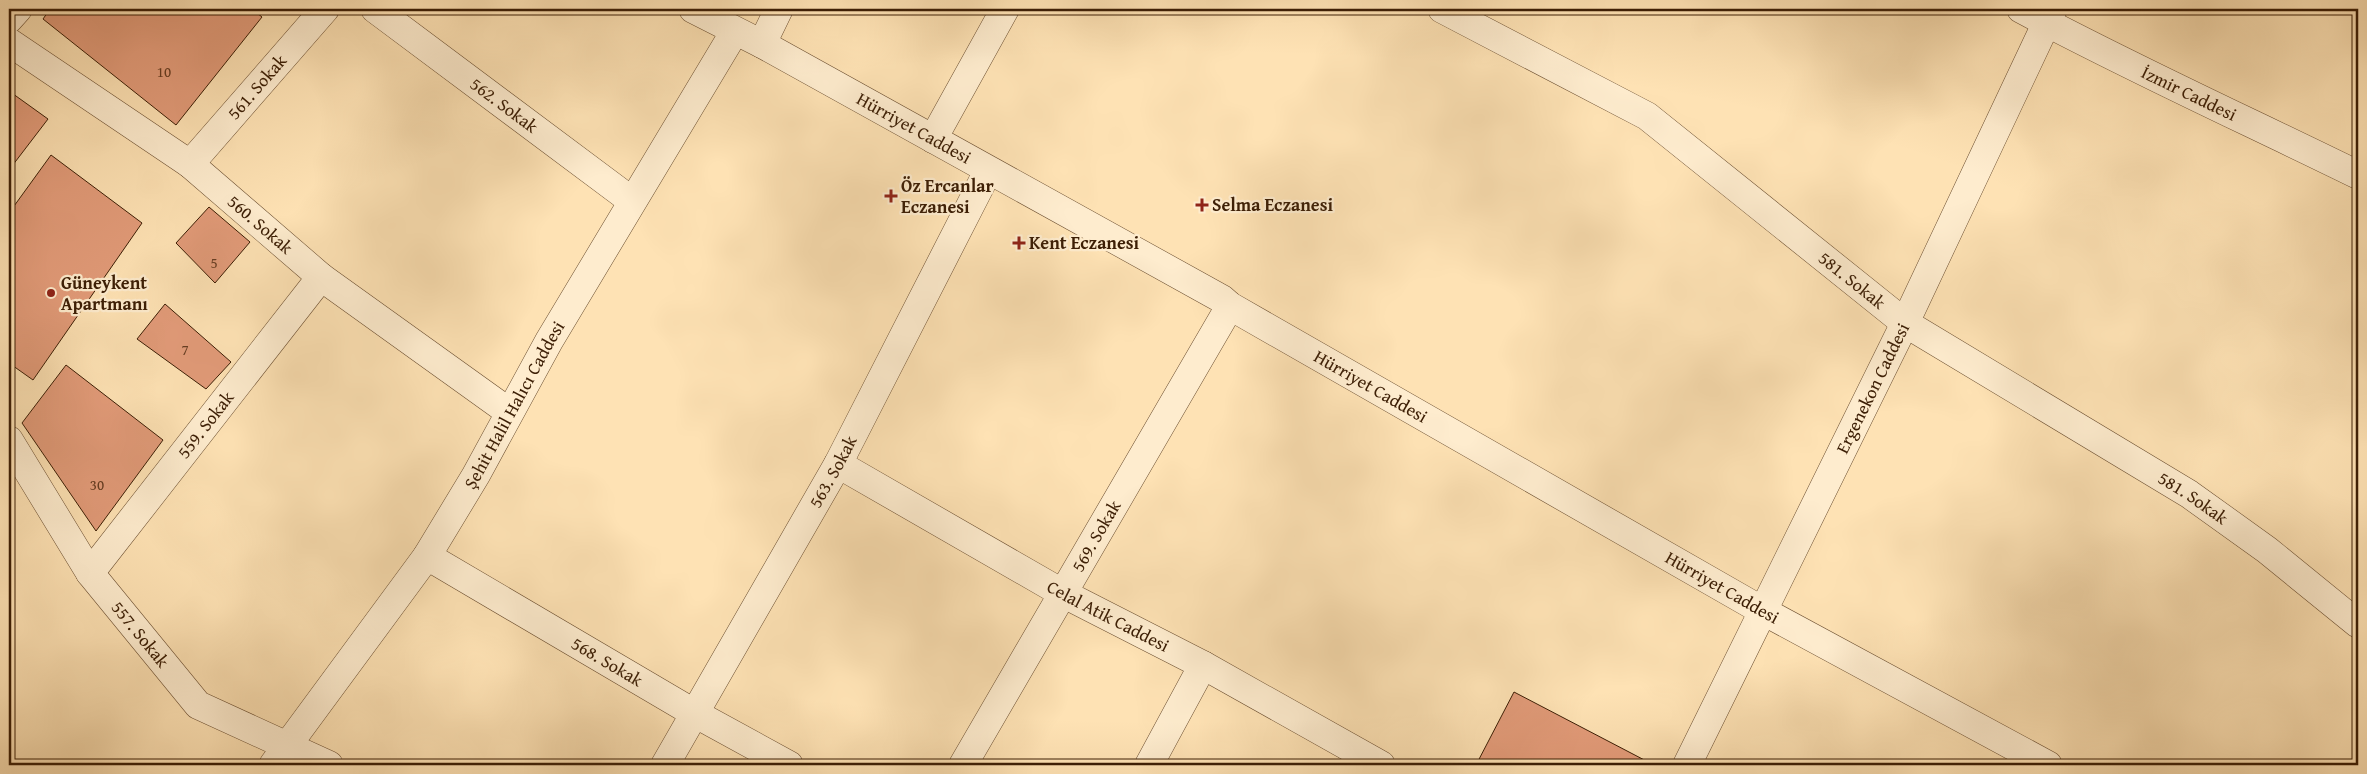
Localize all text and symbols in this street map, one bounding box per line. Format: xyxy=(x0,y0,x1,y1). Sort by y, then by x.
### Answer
street label: 561. Sokak xyxy=(220,47,293,125)
street label: İzmir Caddesi xyxy=(2137,59,2241,128)
house number: 10 xyxy=(157,61,171,82)
street label: 562. Sokak xyxy=(464,70,545,140)
street label: Hürriyet Caddesi xyxy=(852,85,976,170)
place label: Öz Ercanlar Eczanesi xyxy=(901,172,994,220)
street label: 560. Sokak xyxy=(222,188,300,261)
marker: Öz Ercanlar Eczanesi xyxy=(885,190,897,202)
place label: Selma Eczanesi xyxy=(1212,191,1333,218)
marker: Selma Eczanesi xyxy=(1196,199,1208,211)
place label: Kent Eczanesi xyxy=(1029,229,1140,256)
marker: Kent Eczanesi xyxy=(1013,237,1025,249)
street label: 581. Sokak xyxy=(1813,245,1892,316)
house number: 5 xyxy=(210,252,218,273)
place label: Güneykent Apartmanı xyxy=(61,269,148,317)
marker: Güneykent Apartmanı xyxy=(45,287,57,299)
street label: Şehit Halil Halıcı Caddesi xyxy=(457,316,571,494)
street label: Ergenekon Caddesi xyxy=(1829,318,1916,458)
house number: 7 xyxy=(181,339,189,360)
street label: Hürriyet Caddesi xyxy=(1309,343,1433,429)
street label: 559. Sokak xyxy=(170,384,241,464)
street label: 563. Sokak xyxy=(802,430,864,513)
street label: 581. Sokak xyxy=(2153,464,2234,531)
house number: 30 xyxy=(90,474,104,495)
street label: 569. Sokak xyxy=(1064,494,1128,577)
street label: Hürriyet Caddesi xyxy=(1661,544,1784,630)
street label: Celal Atik Caddesi xyxy=(1042,573,1174,659)
street label: 557. Sokak xyxy=(105,595,177,674)
street label: 568. Sokak xyxy=(566,630,649,694)

